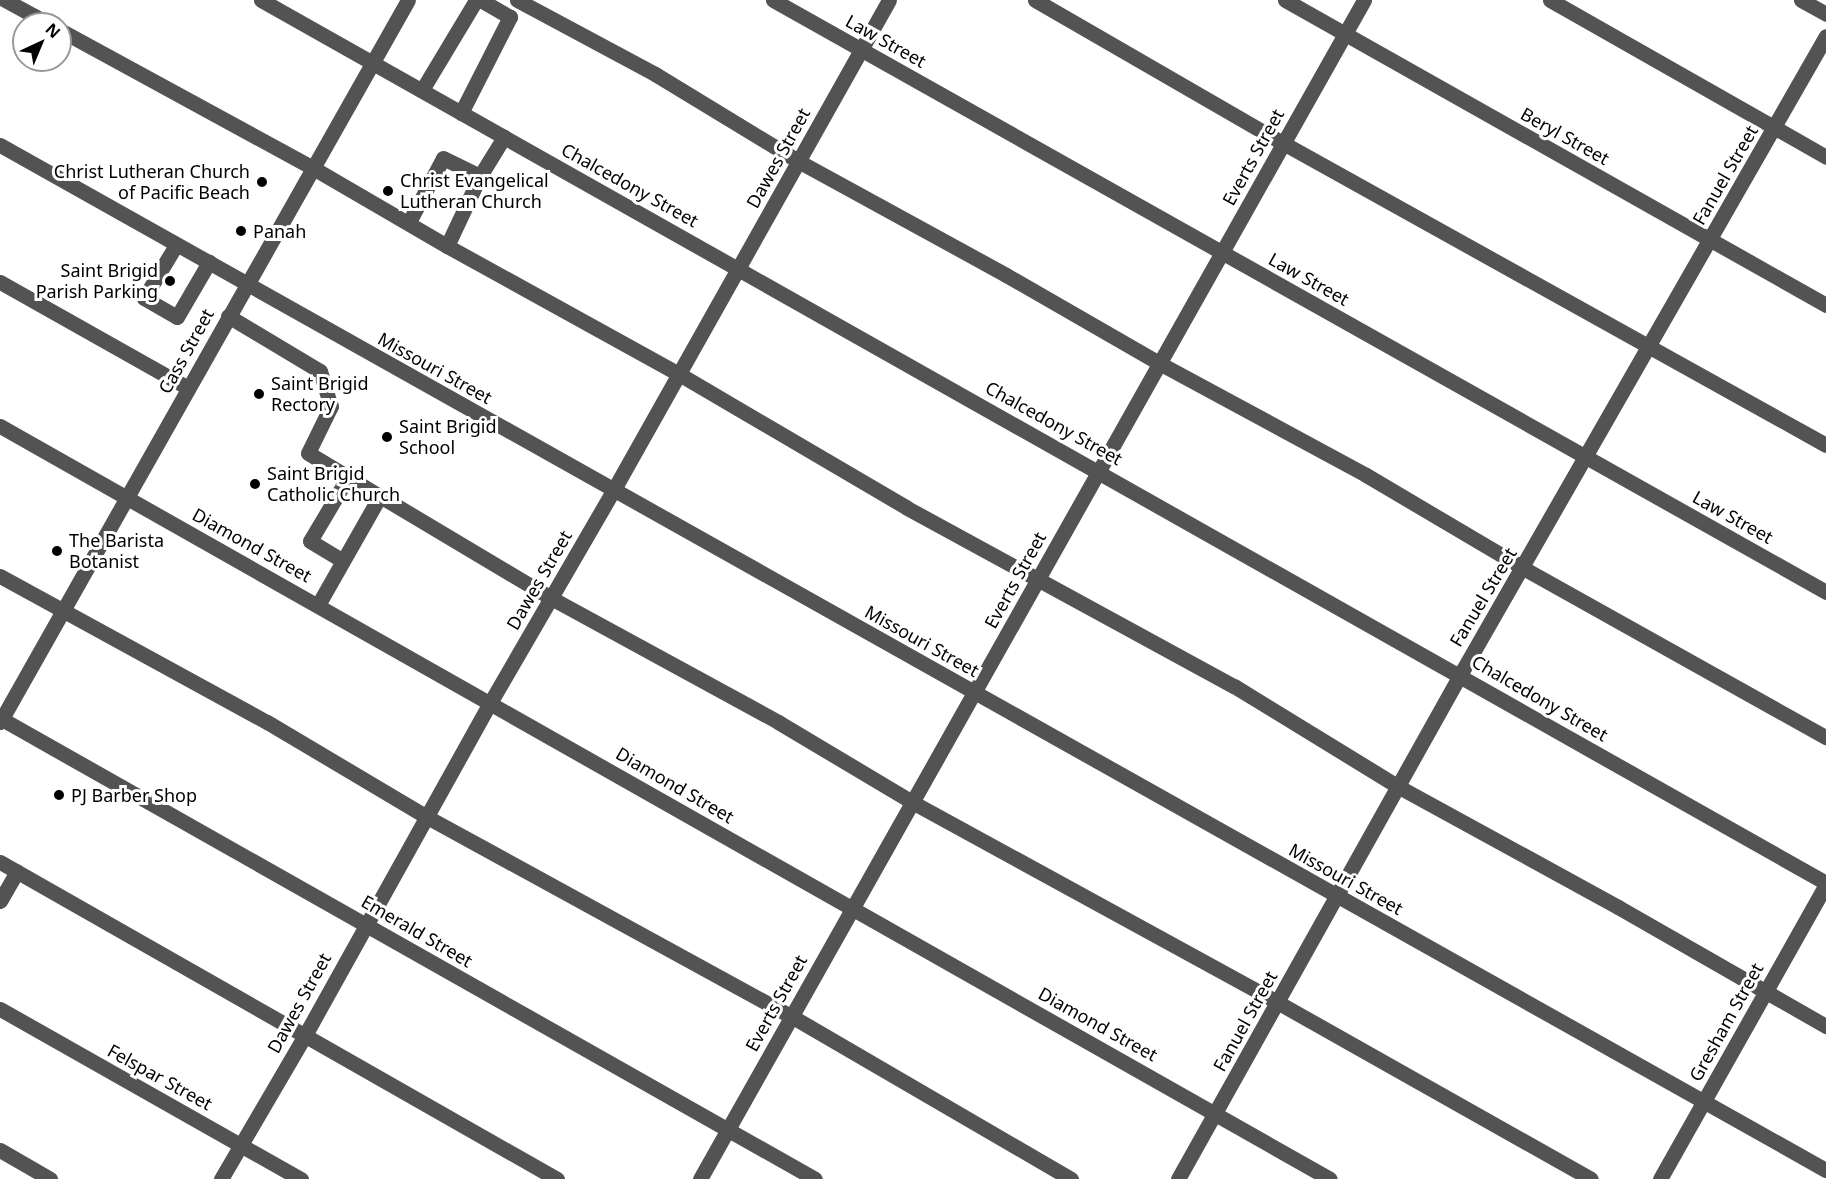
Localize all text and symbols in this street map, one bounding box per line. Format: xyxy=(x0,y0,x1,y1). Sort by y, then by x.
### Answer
street label: Law Street xyxy=(842,10,930,72)
north arrow xyxy=(12,12,72,72)
text: N xyxy=(41,18,65,43)
street label: Beryl Street xyxy=(1517,103,1613,169)
street label: Dawes Street xyxy=(742,104,814,212)
street label: Everts Street xyxy=(1218,105,1288,209)
street label: Fanuel Street xyxy=(1688,121,1762,229)
street label: Chalcedony Street xyxy=(558,138,702,232)
place label: Christ Lutheran Church of Pacific Beach xyxy=(54,161,250,204)
place label: Christ Evangelical Lutheran Church xyxy=(400,170,549,213)
marker: Christ Lutheran Church of Pacific Beach xyxy=(255,175,269,189)
marker: Christ Evangelical Lutheran Church xyxy=(381,184,395,198)
place label: Panah xyxy=(253,220,306,242)
marker: Panah xyxy=(234,224,248,238)
street label: Law Street xyxy=(1265,248,1353,310)
place label: Saint Brigid Parish Parking xyxy=(36,260,158,302)
marker: Saint Brigid Parish Parking xyxy=(163,274,177,288)
street label: Cass Street xyxy=(154,305,218,397)
street label: Missouri Street xyxy=(374,328,496,408)
place label: Saint Brigid Rectory xyxy=(271,373,368,416)
street label: Chalcedony Street xyxy=(982,376,1126,470)
marker: Saint Brigid Rectory xyxy=(252,387,266,401)
place label: Saint Brigid School xyxy=(399,416,496,458)
marker: Saint Brigid School xyxy=(380,430,394,444)
place label: Saint Brigid Catholic Church xyxy=(267,463,400,506)
marker: Saint Brigid Catholic Church xyxy=(248,477,262,491)
street label: Law Street xyxy=(1689,486,1777,548)
street label: Diamond Street xyxy=(189,503,315,587)
street label: Dawes Street xyxy=(502,526,576,634)
street label: Everts Street xyxy=(980,528,1050,632)
place label: The Barista Botanist xyxy=(69,530,164,572)
marker: The Barista Botanist xyxy=(50,544,64,558)
street label: Fanuel Street xyxy=(1445,544,1521,650)
street label: Missouri Street xyxy=(861,601,983,681)
street label: Chalcedony Street xyxy=(1468,650,1612,746)
street label: Diamond Street xyxy=(612,742,738,828)
place label: PJ Barber Shop xyxy=(71,784,197,806)
marker: PJ Barber Shop xyxy=(52,788,66,802)
street label: Missouri Street xyxy=(1285,839,1407,919)
street label: Emerald Street xyxy=(358,890,476,972)
street label: Dawes Street xyxy=(263,949,335,1057)
street label: Everts Street xyxy=(741,951,811,1055)
street label: Gresham Street xyxy=(1685,959,1767,1085)
street label: Fanuel Street xyxy=(1209,967,1281,1075)
street label: Diamond Street xyxy=(1035,982,1161,1066)
street label: Felspar Street xyxy=(104,1039,216,1115)

